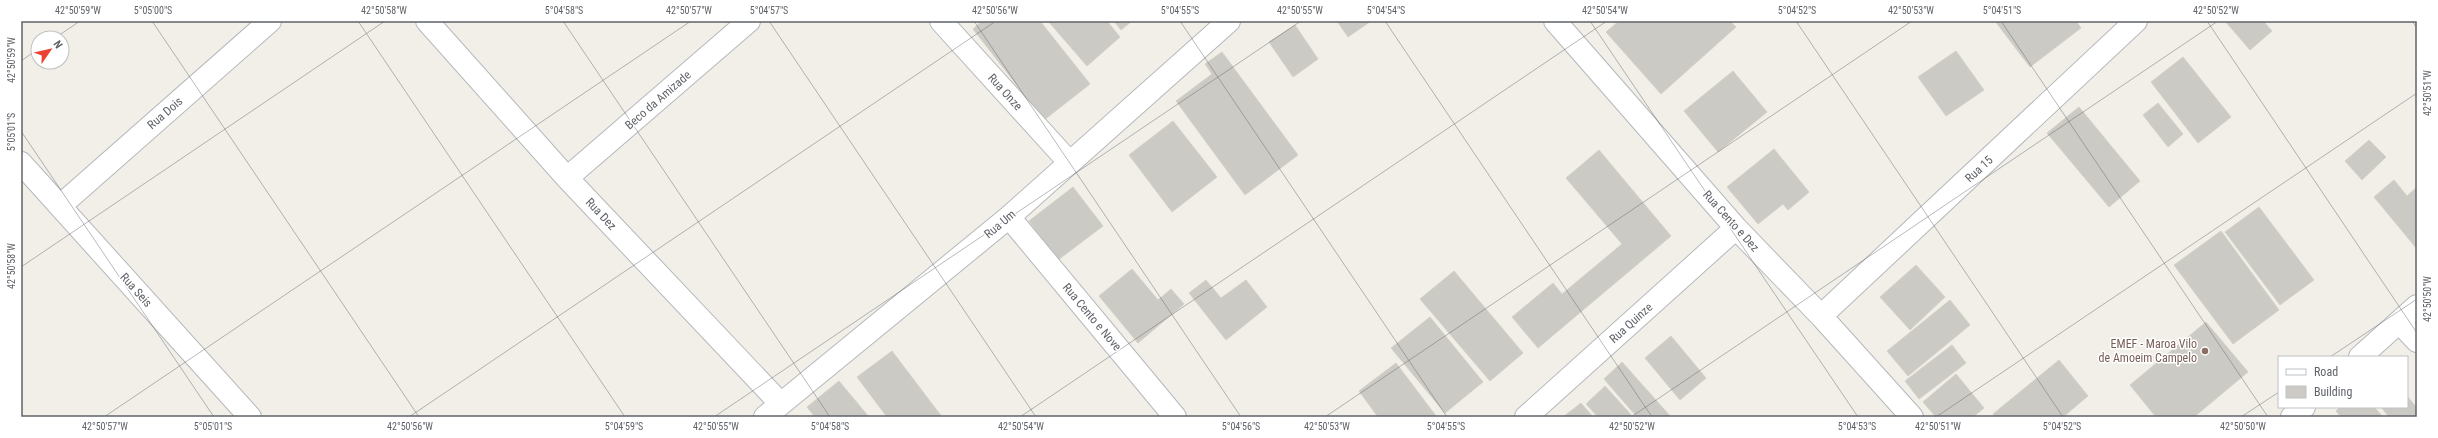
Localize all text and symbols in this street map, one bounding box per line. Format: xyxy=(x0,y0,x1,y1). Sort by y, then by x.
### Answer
text: 42°50'59"W xyxy=(55,5,101,16)
text: 5°05'00"S xyxy=(134,5,172,16)
text: 42°50'58"W xyxy=(361,5,407,16)
text: 5°04'58"S xyxy=(545,5,583,16)
text: 42°50'57"W xyxy=(666,5,712,16)
text: 5°04'57"S xyxy=(750,5,788,16)
text: 42°50'56"W xyxy=(972,5,1018,16)
text: 5°04'55"S xyxy=(1161,5,1199,16)
text: 42°50'55"W xyxy=(1277,5,1323,16)
text: 5°04'54"S xyxy=(1367,5,1405,16)
text: 42°50'54"W xyxy=(1582,5,1628,16)
text: 5°04'52"S xyxy=(1778,5,1816,16)
text: 42°50'53"W xyxy=(1888,5,1934,16)
text: 5°04'51"S xyxy=(1983,5,2021,16)
text: 42°50'52"W xyxy=(2193,5,2239,16)
north arrow xyxy=(30,30,70,70)
text: 42°50'59"W xyxy=(6,37,17,83)
text: N xyxy=(51,38,65,51)
street label: Beco da Amizade xyxy=(622,67,694,132)
text: 42°50'51"W xyxy=(2422,70,2433,116)
street label: Rua Onze xyxy=(985,71,1025,113)
street label: Rua Dois xyxy=(145,94,185,132)
text: 5°05'01"S xyxy=(6,113,17,151)
street label: Rua 15 xyxy=(1962,153,1996,185)
street label: Rua Cento e Dez xyxy=(1700,188,1762,254)
street label: Rua Dez xyxy=(583,195,619,233)
street label: Rua Um xyxy=(982,207,1018,241)
text: 42°50'58"W xyxy=(6,243,17,289)
street label: Rua Seis xyxy=(117,270,155,310)
text: 42°50'50"W xyxy=(2422,276,2433,322)
street label: Rua Cento e Nove xyxy=(1060,280,1124,354)
street label: Rua Quinze xyxy=(1607,300,1656,346)
place label: EMEF - Maroa Vilo de Amoeim Campelo xyxy=(2099,337,2197,365)
marker: EMEF - Maroa Vilo de Amoeim Campelo xyxy=(2200,346,2210,356)
legend xyxy=(2278,356,2408,408)
text: Road xyxy=(2314,365,2338,379)
text: Building xyxy=(2314,385,2352,399)
text: 42°50'57"W xyxy=(82,421,128,432)
text: 5°05'01"S xyxy=(194,421,232,432)
text: 42°50'56"W xyxy=(387,421,433,432)
text: 5°04'59"S xyxy=(605,421,643,432)
text: 42°50'55"W xyxy=(693,421,739,432)
text: 5°04'58"S xyxy=(811,421,849,432)
text: 42°50'54"W xyxy=(998,421,1044,432)
text: 5°04'56"S xyxy=(1222,421,1260,432)
text: 42°50'53"W xyxy=(1304,421,1350,432)
text: 5°04'55"S xyxy=(1427,421,1465,432)
text: 42°50'52"W xyxy=(1609,421,1655,432)
text: 5°04'53"S xyxy=(1838,421,1876,432)
text: 42°50'51"W xyxy=(1915,421,1961,432)
text: 5°04'52"S xyxy=(2043,421,2081,432)
text: 42°50'50"W xyxy=(2220,421,2266,432)

